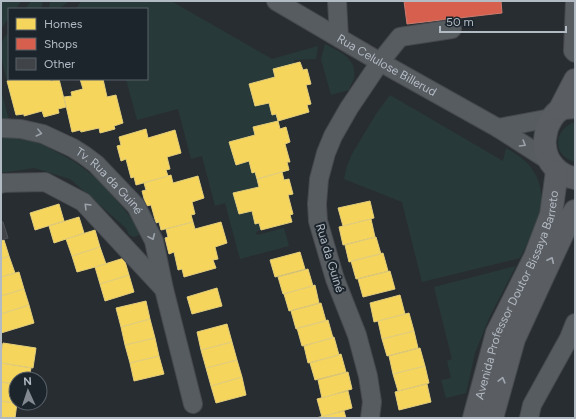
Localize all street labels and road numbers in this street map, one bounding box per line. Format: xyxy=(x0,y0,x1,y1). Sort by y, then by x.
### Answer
street label: Rua Celulose Billerud xyxy=(334,31,439,99)
street label: Tv. Rua da Guiné xyxy=(73,145,146,217)
street label: Avenida Professor Doutor Bissaya Barreto xyxy=(472,190,561,401)
street label: Rua da Guiné xyxy=(313,222,347,295)

